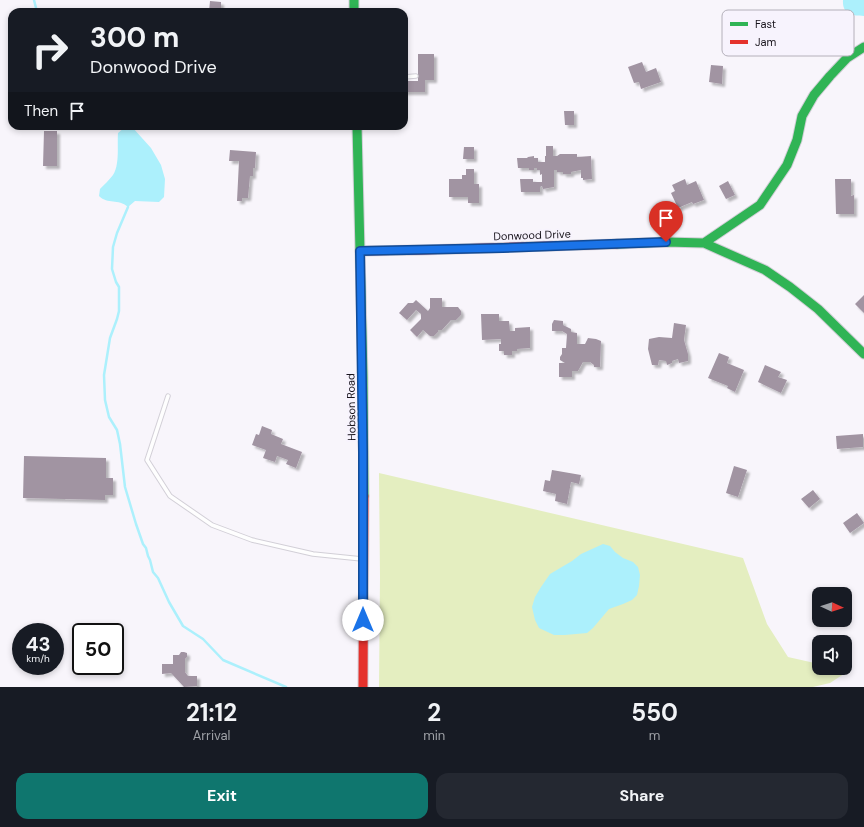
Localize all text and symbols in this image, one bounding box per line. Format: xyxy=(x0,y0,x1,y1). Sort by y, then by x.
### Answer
legend xyxy=(722,10,854,56)
text: Fast xyxy=(755,17,776,31)
text: 300 m xyxy=(90,19,179,56)
icon: right xyxy=(24,24,76,76)
text: Jam xyxy=(755,35,776,49)
text: Donwood Drive xyxy=(90,55,217,79)
icon: arrive xyxy=(66,100,88,122)
text: Then xyxy=(24,101,58,121)
pin xyxy=(649,201,683,242)
icon: arrive xyxy=(655,207,677,229)
street label: Donwood Drive xyxy=(493,227,571,243)
street label: Hobson Road xyxy=(343,373,359,441)
north arrow xyxy=(812,587,852,627)
map controls xyxy=(812,587,852,675)
position arrow xyxy=(342,599,384,641)
speed limit sign: 50 xyxy=(72,623,124,675)
text: 43 xyxy=(25,631,51,657)
button: sound xyxy=(812,635,852,675)
text: km/h xyxy=(26,652,50,665)
text: 21:12 xyxy=(186,697,237,728)
text: 2 xyxy=(427,697,441,728)
text: 550 xyxy=(631,697,678,728)
text: Arrival xyxy=(193,727,231,744)
text: min xyxy=(423,727,445,744)
text: m xyxy=(649,727,660,744)
button: Exit xyxy=(16,773,428,819)
button: Share xyxy=(436,773,848,819)

